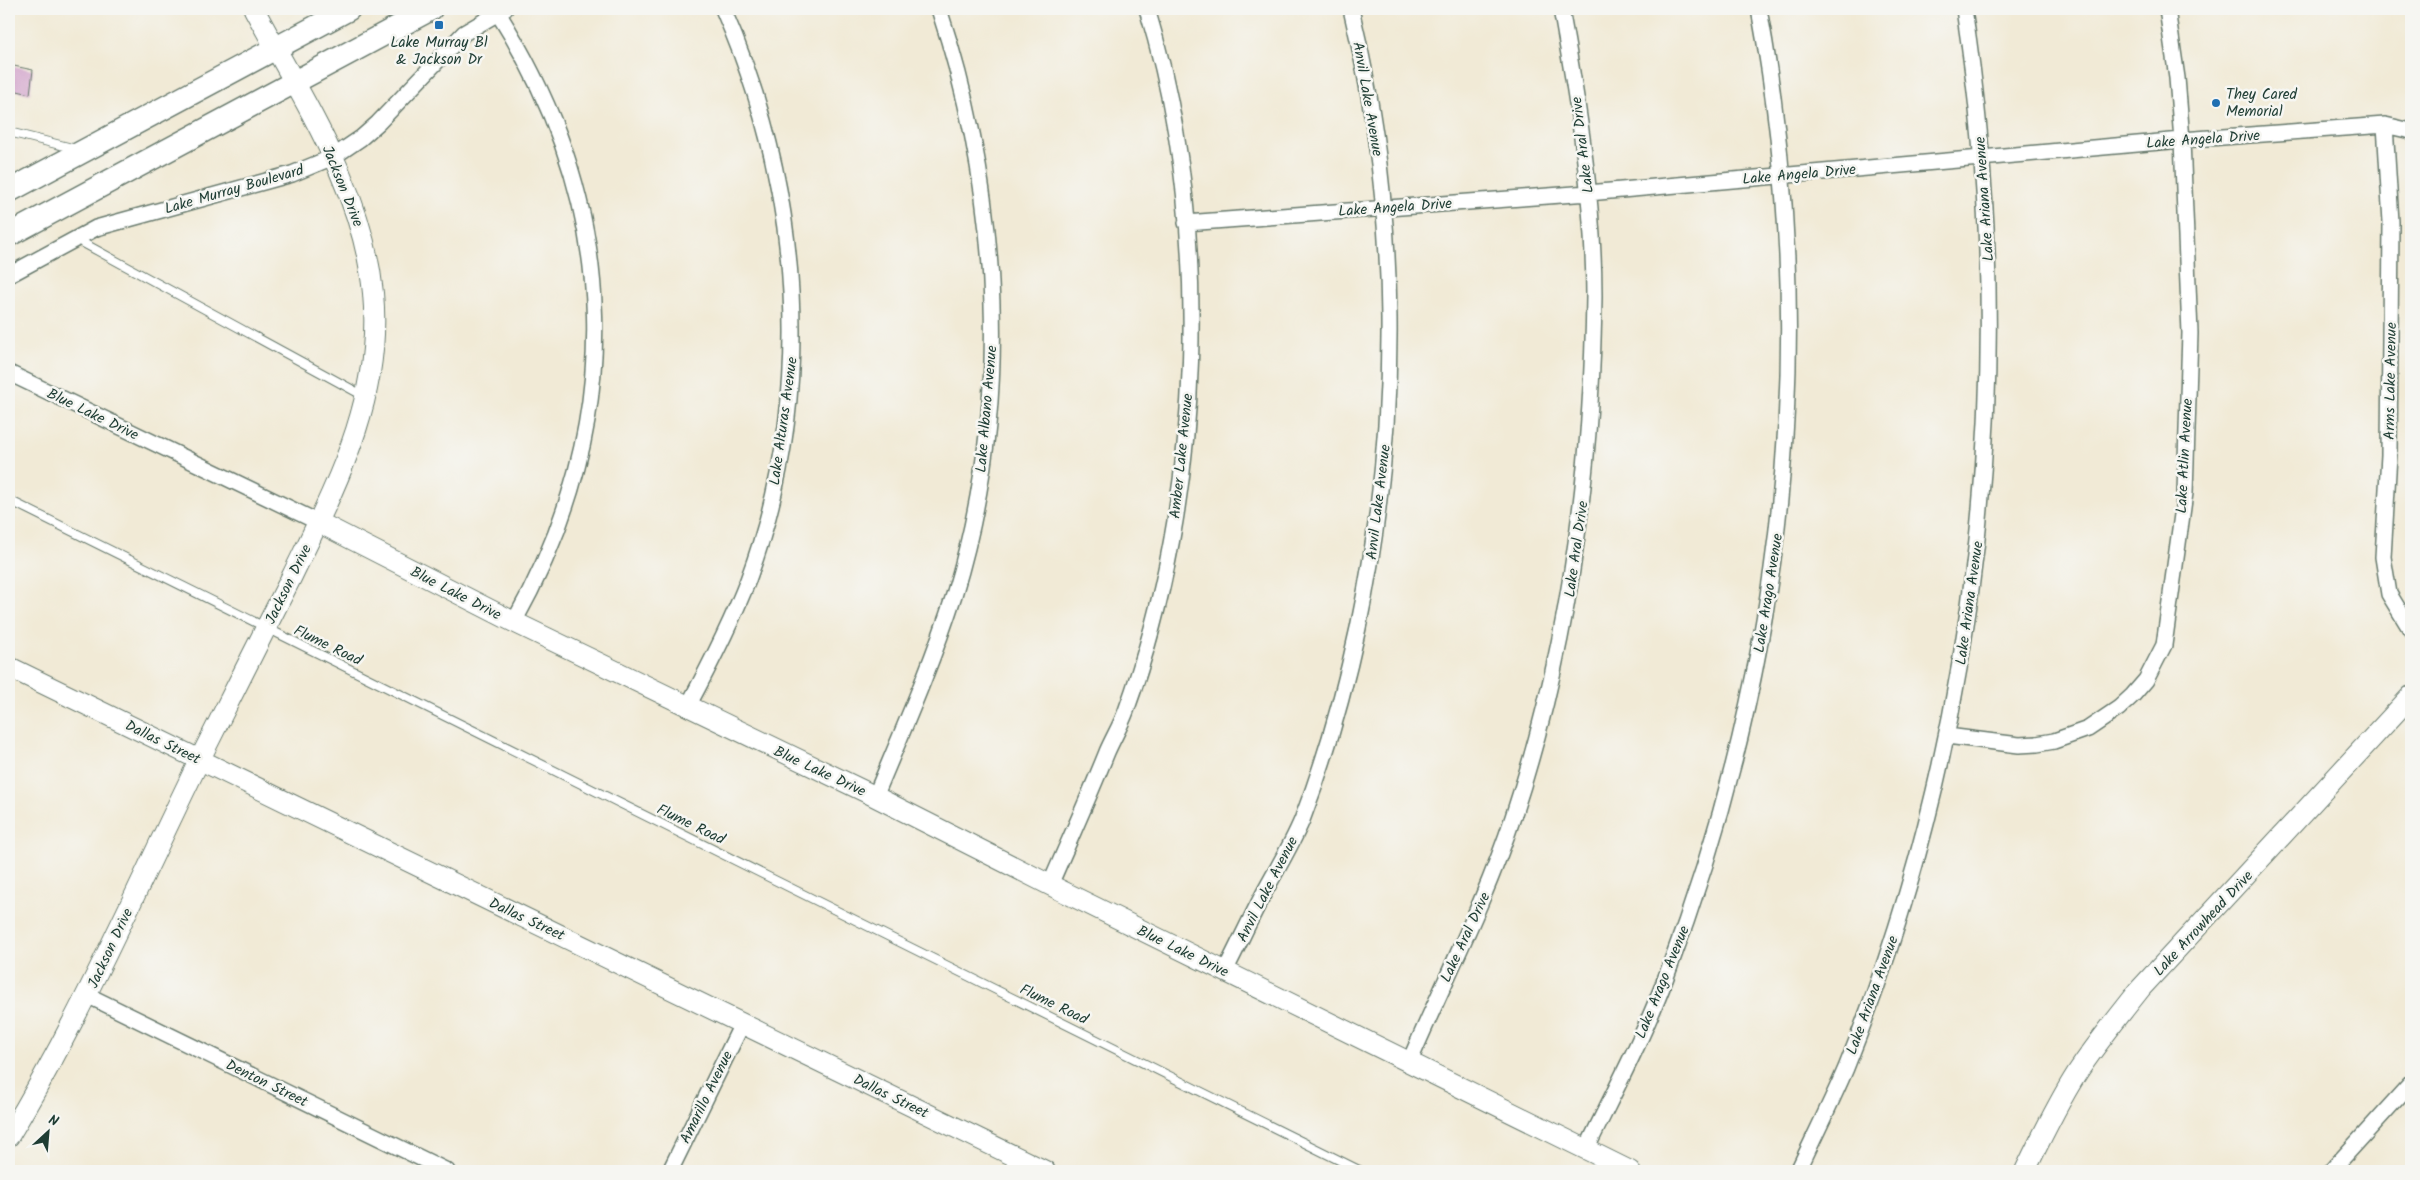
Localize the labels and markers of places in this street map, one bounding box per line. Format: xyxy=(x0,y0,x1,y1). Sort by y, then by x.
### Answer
marker: Lake Murray Bl & Jackson Dr xyxy=(433,19,445,31)
place label: Lake Murray Bl & Jackson Dr xyxy=(390,31,488,72)
place label: They Cared Memorial xyxy=(2226,83,2298,124)
marker: They Cared Memorial xyxy=(2210,97,2222,109)

